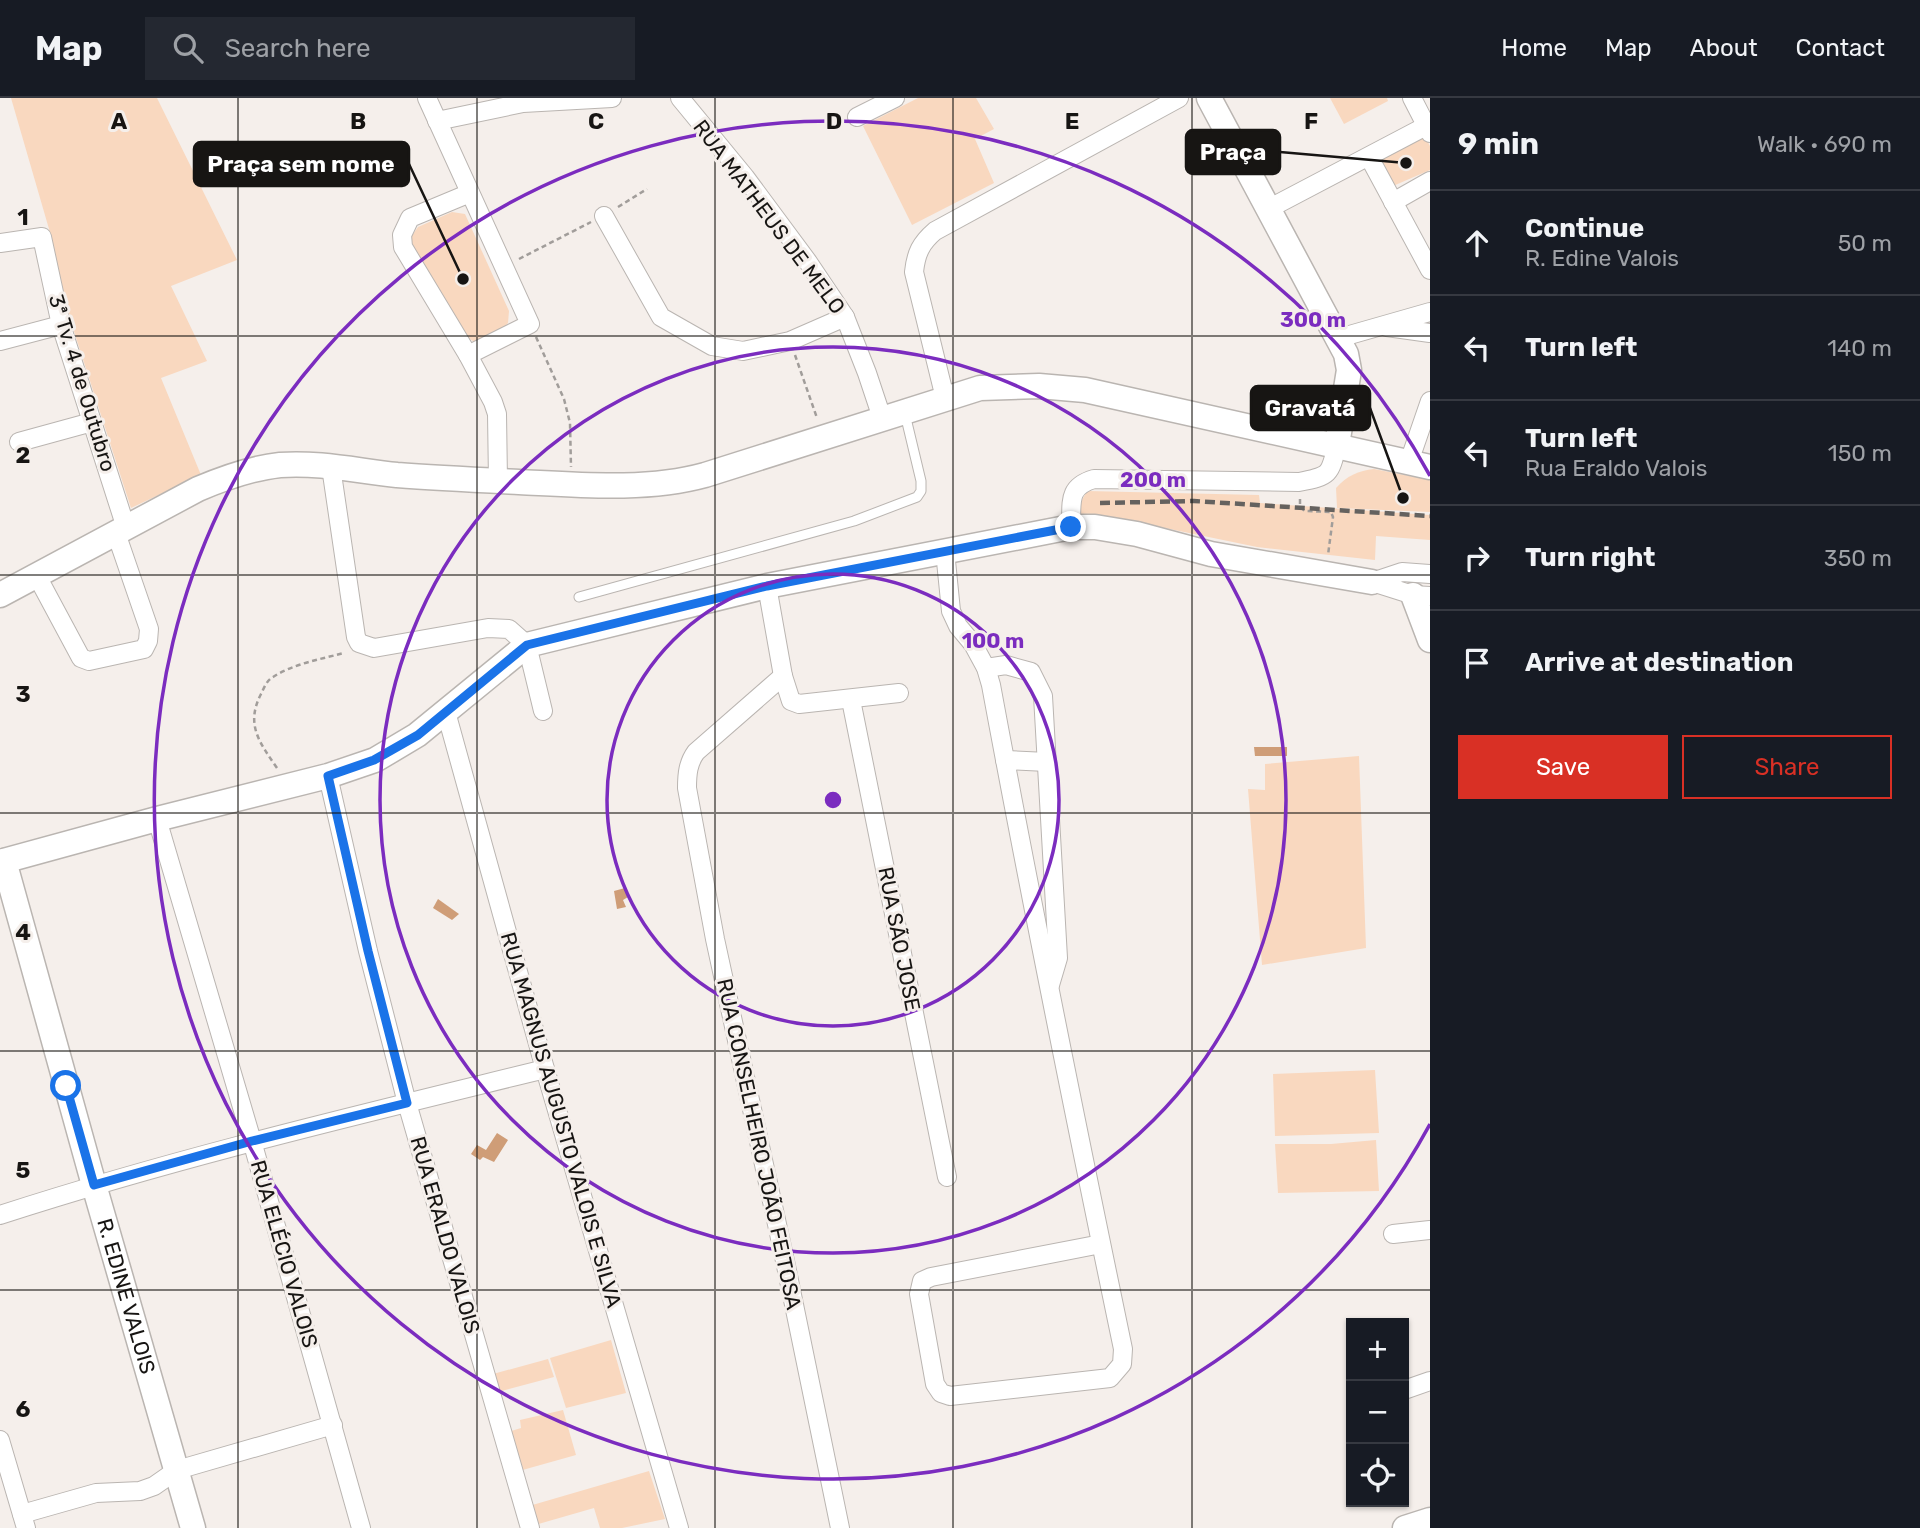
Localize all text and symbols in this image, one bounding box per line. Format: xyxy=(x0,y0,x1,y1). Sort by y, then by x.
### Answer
search box xyxy=(145,17,635,80)
text: Map xyxy=(35,29,103,68)
icon: search xyxy=(169,29,207,67)
text: Search here xyxy=(225,33,370,64)
text: Home xyxy=(1501,34,1567,62)
text: Map xyxy=(1605,34,1652,62)
text: About xyxy=(1690,34,1758,62)
text: Contact xyxy=(1796,34,1885,62)
text: A xyxy=(111,107,128,135)
text: B xyxy=(350,107,366,135)
text: C xyxy=(588,107,604,135)
text: E xyxy=(1065,107,1079,135)
text: F xyxy=(1304,107,1318,135)
street label: RUA MATHEUS DE MELO xyxy=(688,115,850,319)
text: 9 min xyxy=(1458,126,1539,162)
callout: Praça xyxy=(1186,130,1280,174)
text: Walk · 690 m xyxy=(1757,130,1892,158)
text: Praça xyxy=(1200,138,1266,166)
callout: Praça sem nome xyxy=(194,142,409,186)
text: Praça sem nome xyxy=(207,150,395,178)
text: 1 xyxy=(17,203,29,231)
text: Continue xyxy=(1525,213,1644,244)
icon: ahead xyxy=(1458,224,1496,262)
text: 50 m xyxy=(1838,229,1892,257)
text: R. Edine Valois xyxy=(1525,244,1679,272)
street label: 3ª Tv. 4 de Outubro xyxy=(44,291,121,474)
text: 300 m xyxy=(1280,307,1346,332)
icon: left xyxy=(1458,329,1496,367)
text: Turn left xyxy=(1525,332,1637,363)
text: 140 m xyxy=(1827,334,1892,362)
callout: Gravatá xyxy=(1251,386,1370,430)
text: Gravatá xyxy=(1265,394,1355,422)
text: Turn left xyxy=(1525,423,1637,454)
icon: left xyxy=(1458,434,1496,472)
text: 150 m xyxy=(1828,439,1892,467)
text: 2 xyxy=(16,441,30,469)
text: Rua Eraldo Valois xyxy=(1525,454,1707,482)
text: 200 m xyxy=(1120,467,1186,492)
route end xyxy=(1055,511,1086,542)
icon: right xyxy=(1458,539,1496,577)
text: Turn right xyxy=(1525,542,1655,573)
text: 350 m xyxy=(1824,544,1892,572)
text: 100 m xyxy=(962,628,1024,653)
icon: arrive xyxy=(1458,644,1496,682)
text: Arrive at destination xyxy=(1525,647,1793,678)
text: 3 xyxy=(15,680,31,708)
button: Save xyxy=(1458,735,1668,799)
button: Share xyxy=(1682,735,1892,799)
centre of rings xyxy=(821,788,845,812)
street label: RUA SÃO JOSE xyxy=(873,865,926,1013)
text: 4 xyxy=(15,918,31,946)
street label: RUA MAGNUS AUGUSTO VALOIS E SILVA xyxy=(496,929,627,1311)
street label: RUA CONSELHEIRO JOÃO FEITOSA xyxy=(712,976,807,1312)
route start xyxy=(50,1070,81,1101)
street label: RUA ERALDO VALOIS xyxy=(405,1133,486,1336)
text: 5 xyxy=(16,1156,31,1184)
street label: RUA ELÉCIO VALOIS xyxy=(246,1157,323,1351)
street label: R. EDINE VALOIS xyxy=(92,1215,161,1377)
map controls xyxy=(1346,1318,1409,1507)
button: + xyxy=(1346,1318,1409,1381)
button: − xyxy=(1346,1381,1409,1444)
text: 6 xyxy=(16,1395,31,1423)
button: locate xyxy=(1346,1444,1409,1507)

